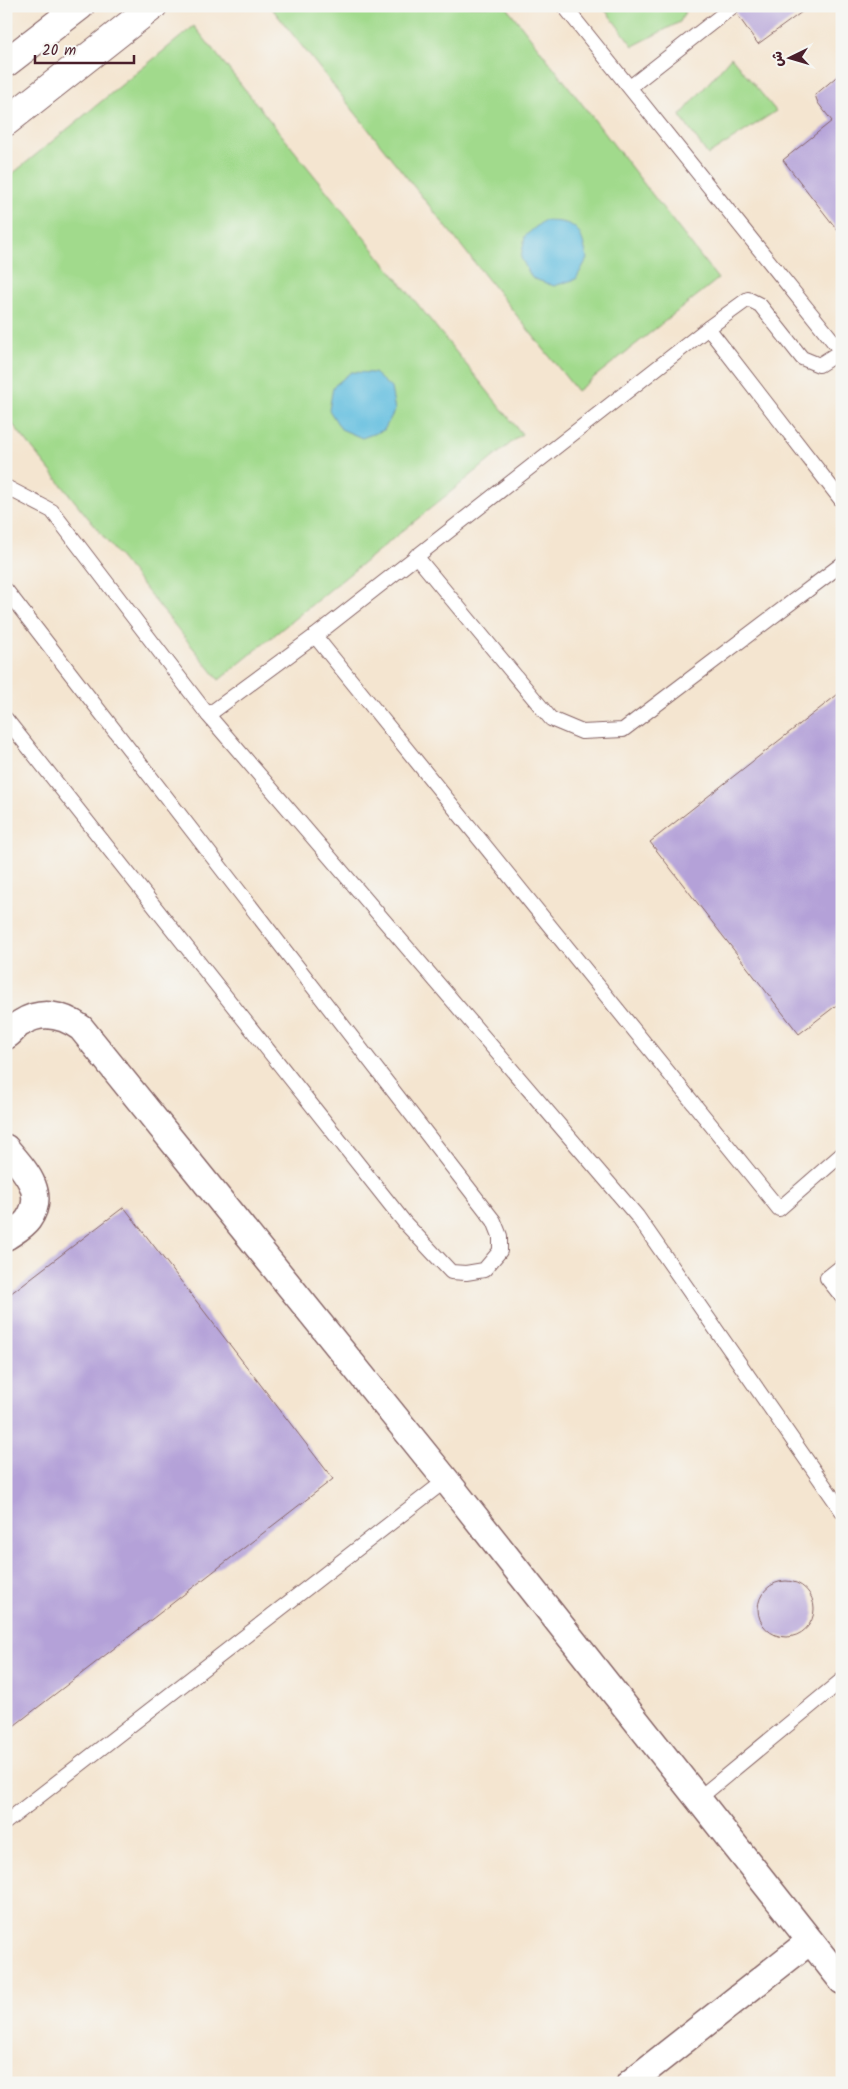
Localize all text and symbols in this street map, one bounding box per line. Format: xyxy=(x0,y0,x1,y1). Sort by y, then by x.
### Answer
scale bar xyxy=(35,32,134,64)
north arrow xyxy=(766,32,816,82)
text: 20 m xyxy=(42,39,76,63)
text: ش xyxy=(766,50,790,68)

